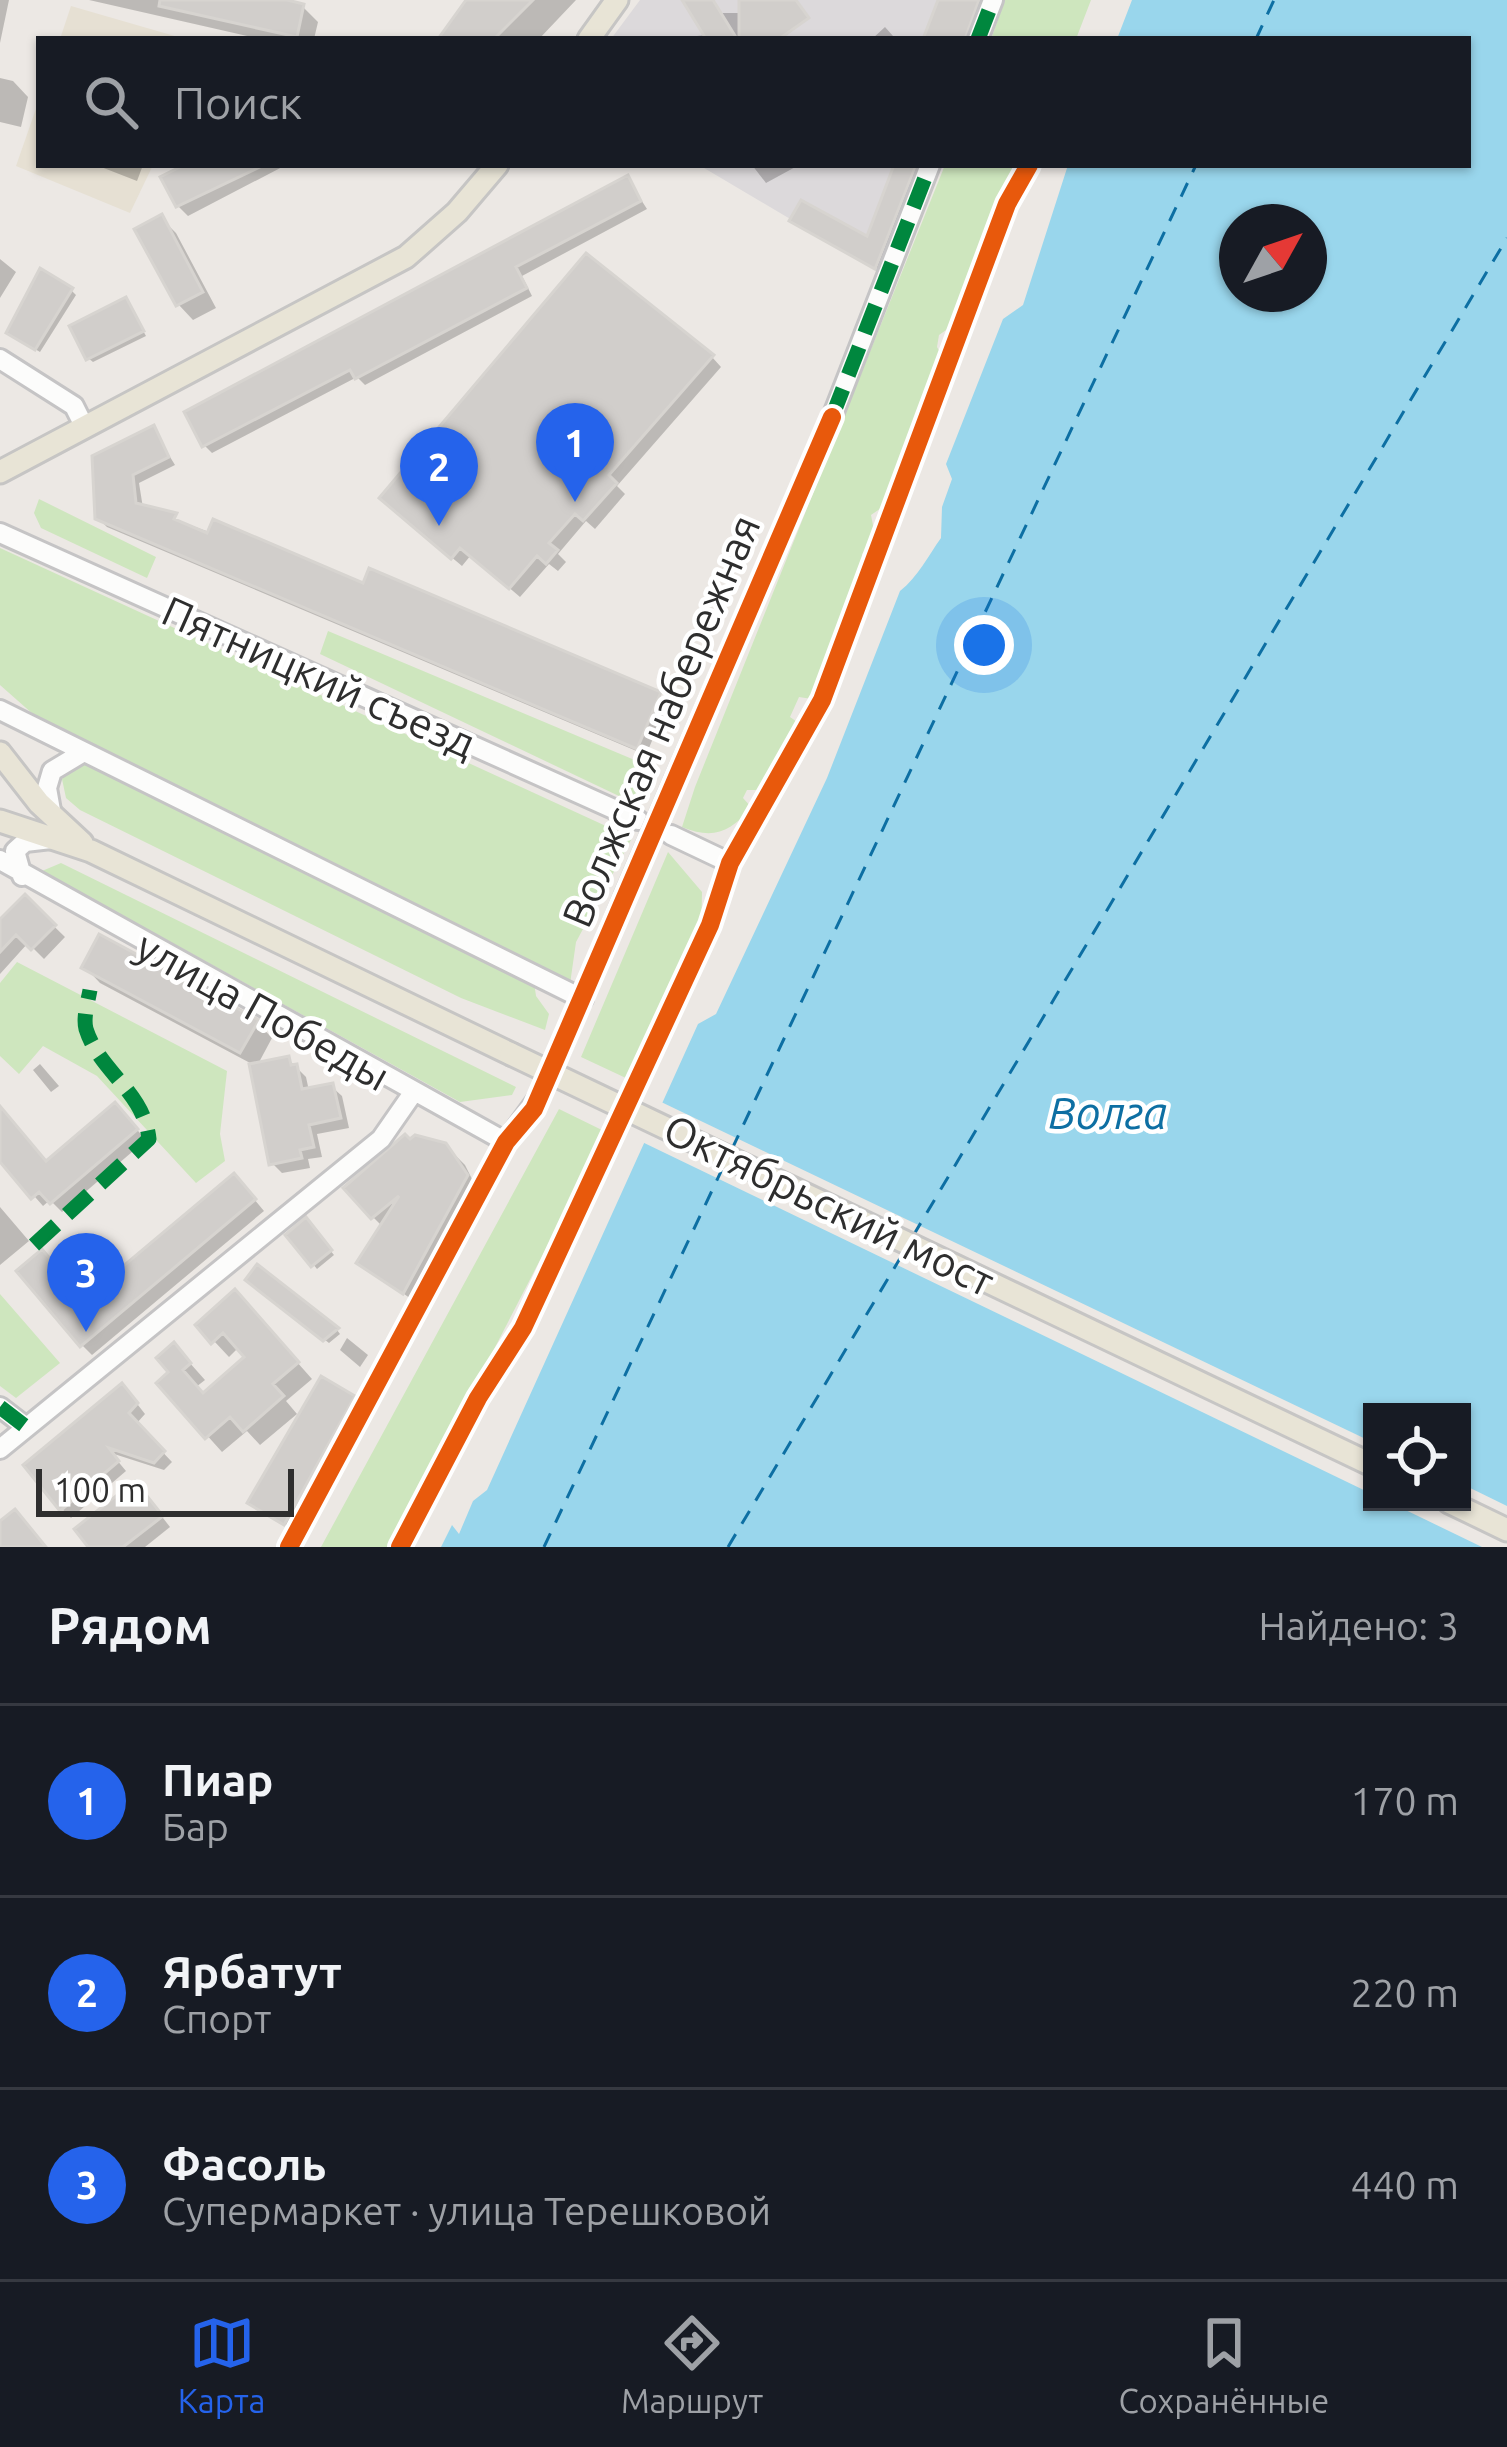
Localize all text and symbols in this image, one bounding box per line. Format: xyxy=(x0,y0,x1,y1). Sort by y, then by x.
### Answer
search box xyxy=(36,36,1471,168)
icon: search xyxy=(78,69,144,135)
text: Поиск xyxy=(174,77,302,128)
north arrow xyxy=(1219,204,1327,312)
pin: 1 xyxy=(536,403,614,502)
pin: 2 xyxy=(400,427,478,526)
street label: Волжская набережная xyxy=(552,508,769,934)
street label: Пятницкий съезд xyxy=(155,586,483,767)
your location xyxy=(954,615,1014,675)
street label: улица Победы xyxy=(129,922,398,1099)
water label: Волга xyxy=(1048,1087,1168,1138)
street label: Октябрьский мост xyxy=(657,1104,1002,1305)
pin: 3 xyxy=(47,1233,125,1332)
map controls xyxy=(1363,1403,1471,1511)
button: locate xyxy=(1363,1403,1471,1511)
scale bar xyxy=(36,1463,294,1516)
text: 100 m xyxy=(54,1471,146,1508)
text: Рядом xyxy=(48,1596,212,1654)
text: Найдено: 3 xyxy=(1259,1604,1459,1647)
text: Пиар xyxy=(162,1754,273,1805)
text: 1 xyxy=(76,1779,98,1822)
text: 170 m xyxy=(1350,1779,1459,1822)
text: Бар xyxy=(162,1805,229,1848)
text: Ярбатут xyxy=(162,1946,342,1997)
text: 2 xyxy=(76,1971,98,2014)
text: 220 m xyxy=(1350,1971,1459,2014)
text: Спорт xyxy=(162,1997,271,2040)
text: Фасоль xyxy=(162,2138,326,2189)
text: 3 xyxy=(76,2163,98,2206)
text: 440 m xyxy=(1350,2163,1459,2206)
text: Супермаркет · улица Терешковой xyxy=(162,2189,771,2232)
tab: Карта xyxy=(178,2310,266,2419)
tab: Маршрут xyxy=(621,2310,763,2419)
tab: Сохранённые xyxy=(1118,2310,1329,2419)

